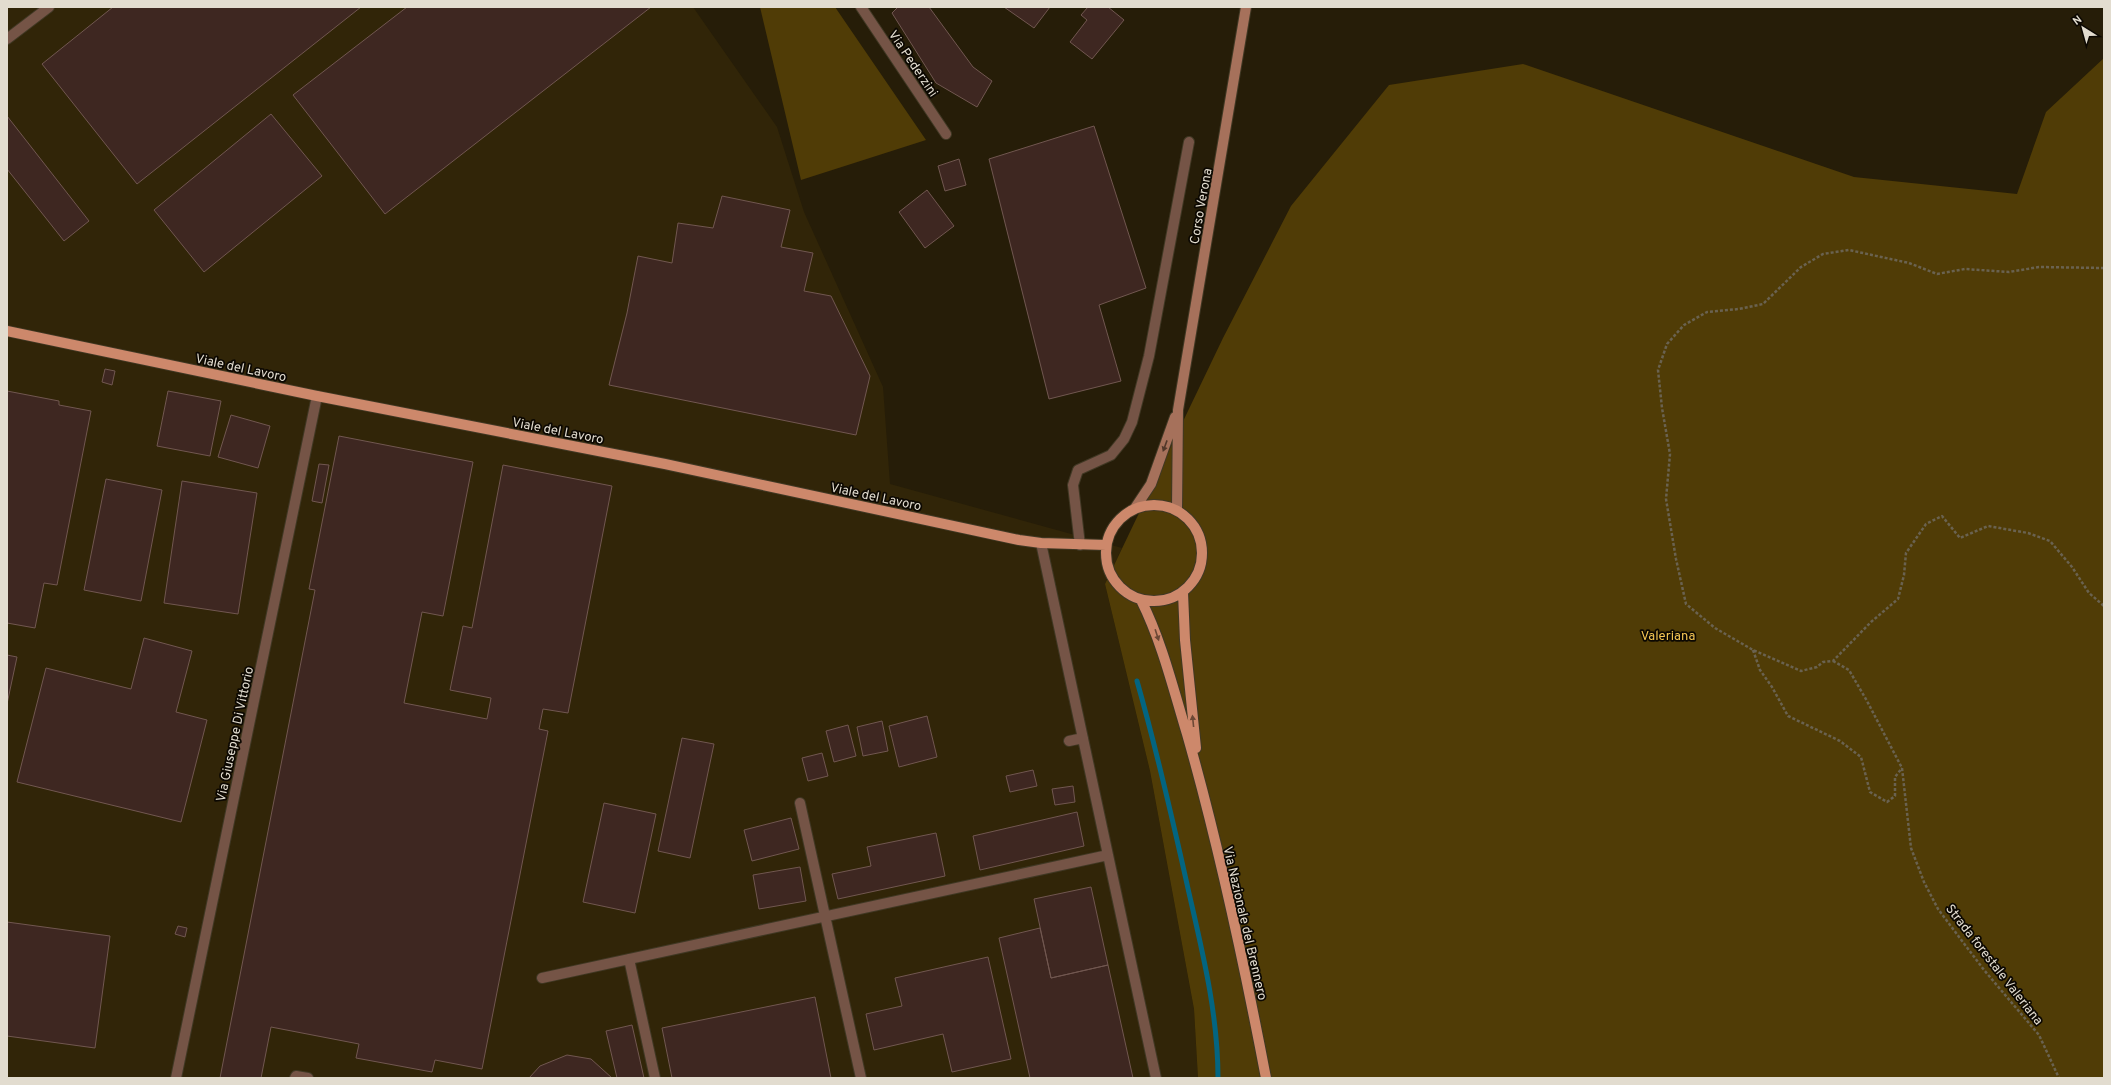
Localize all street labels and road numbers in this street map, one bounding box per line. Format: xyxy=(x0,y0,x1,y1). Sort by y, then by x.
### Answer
street label: Via Pederzini xyxy=(884,28,940,101)
street label: Corso Verona xyxy=(1187,167,1217,246)
street label: Viale del Lavoro xyxy=(194,351,288,386)
street label: Viale del Lavoro xyxy=(511,415,605,449)
street label: Viale del Lavoro xyxy=(829,480,923,515)
street label: Via Giuseppe Di Vittorio xyxy=(214,665,258,804)
street label: Via Nazionale del Brennero xyxy=(1219,845,1270,1002)
street label: Strada forestale Valeriana xyxy=(1941,902,2046,1029)

